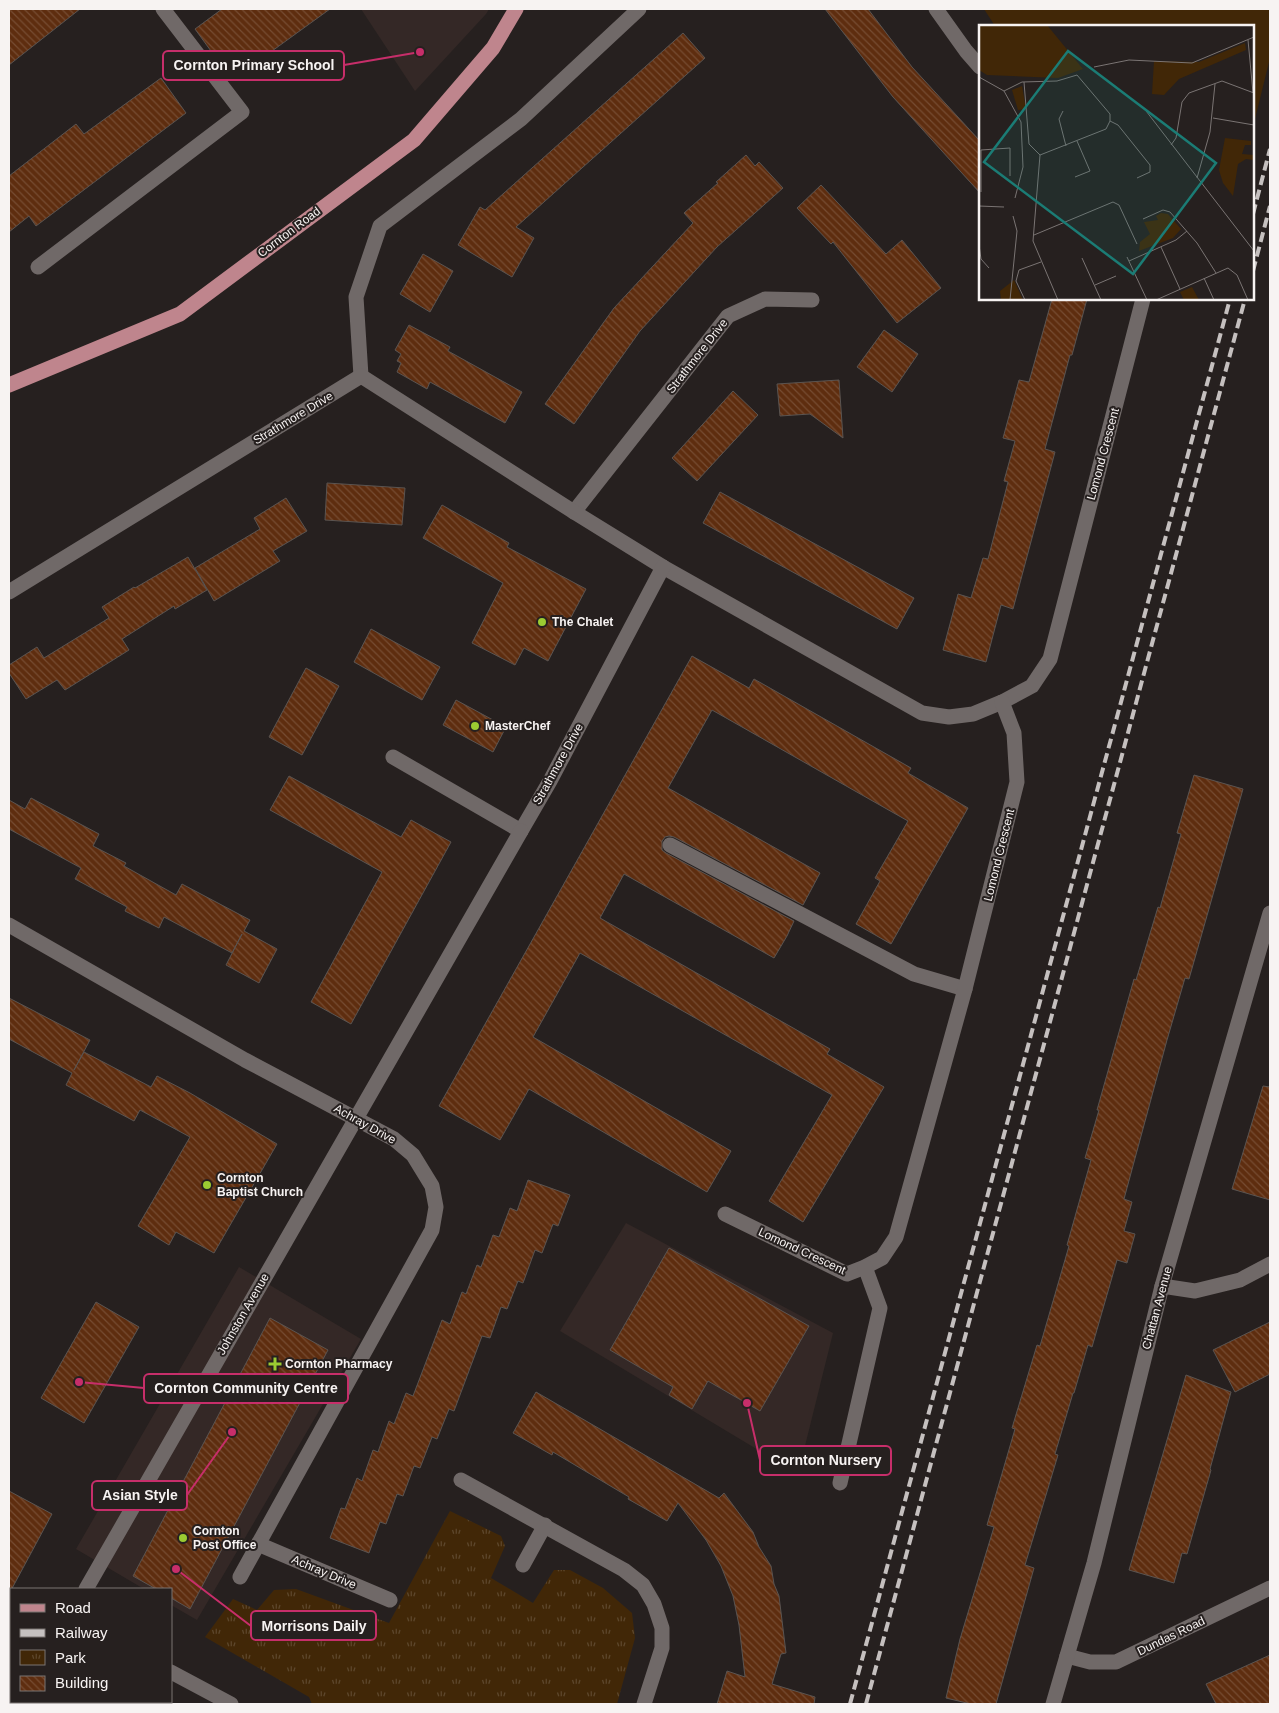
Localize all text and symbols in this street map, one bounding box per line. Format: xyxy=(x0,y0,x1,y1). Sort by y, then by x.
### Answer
inset map xyxy=(979,25,1254,300)
callout: Cornton Primary School xyxy=(163,51,344,80)
text: Cornton Primary School xyxy=(173,57,335,73)
street label: Cornton Road xyxy=(255,204,323,260)
street label: Strathmore Drive xyxy=(664,316,731,396)
street label: Strathmore Drive xyxy=(251,388,336,447)
street label: Lomond Crescent xyxy=(1084,406,1122,502)
place label: The Chalet xyxy=(552,615,613,629)
marker: The Chalet xyxy=(536,616,548,628)
place label: MasterChef xyxy=(485,719,551,733)
marker: MasterChef xyxy=(469,720,481,732)
street label: Strathmore Drive xyxy=(530,721,586,807)
street label: Lomond Crescent xyxy=(981,807,1017,903)
street label: Achray Drive xyxy=(332,1101,399,1147)
place label: Cornton Baptist Church xyxy=(217,1171,303,1199)
marker: Cornton Baptist Church xyxy=(201,1179,213,1191)
street label: Lomond Crescent xyxy=(756,1225,848,1278)
street label: Chattan Avenue xyxy=(1139,1265,1175,1351)
street label: Johnston Avenue xyxy=(214,1270,272,1357)
place label: Cornton Pharmacy xyxy=(285,1357,393,1371)
marker: Cornton Pharmacy xyxy=(269,1358,281,1370)
callout: Cornton Community Centre xyxy=(144,1374,348,1403)
text: Cornton Community Centre xyxy=(154,1380,338,1396)
callout: Cornton Nursery xyxy=(760,1446,891,1475)
text: Cornton Nursery xyxy=(770,1452,882,1468)
callout: Asian Style xyxy=(92,1481,187,1510)
text: Asian Style xyxy=(102,1487,178,1503)
place label: Cornton Post Office xyxy=(193,1524,257,1552)
marker: Cornton Post Office xyxy=(177,1532,189,1544)
street label: Achray Drive xyxy=(290,1552,359,1592)
legend xyxy=(10,1588,172,1703)
text: Road xyxy=(55,1599,91,1616)
callout: Morrisons Daily xyxy=(251,1611,376,1640)
street label: Dundas Road xyxy=(1135,1614,1207,1658)
text: Morrisons Daily xyxy=(261,1618,367,1634)
text: Railway xyxy=(55,1624,108,1641)
text: Park xyxy=(55,1649,86,1666)
text: Building xyxy=(55,1674,108,1691)

